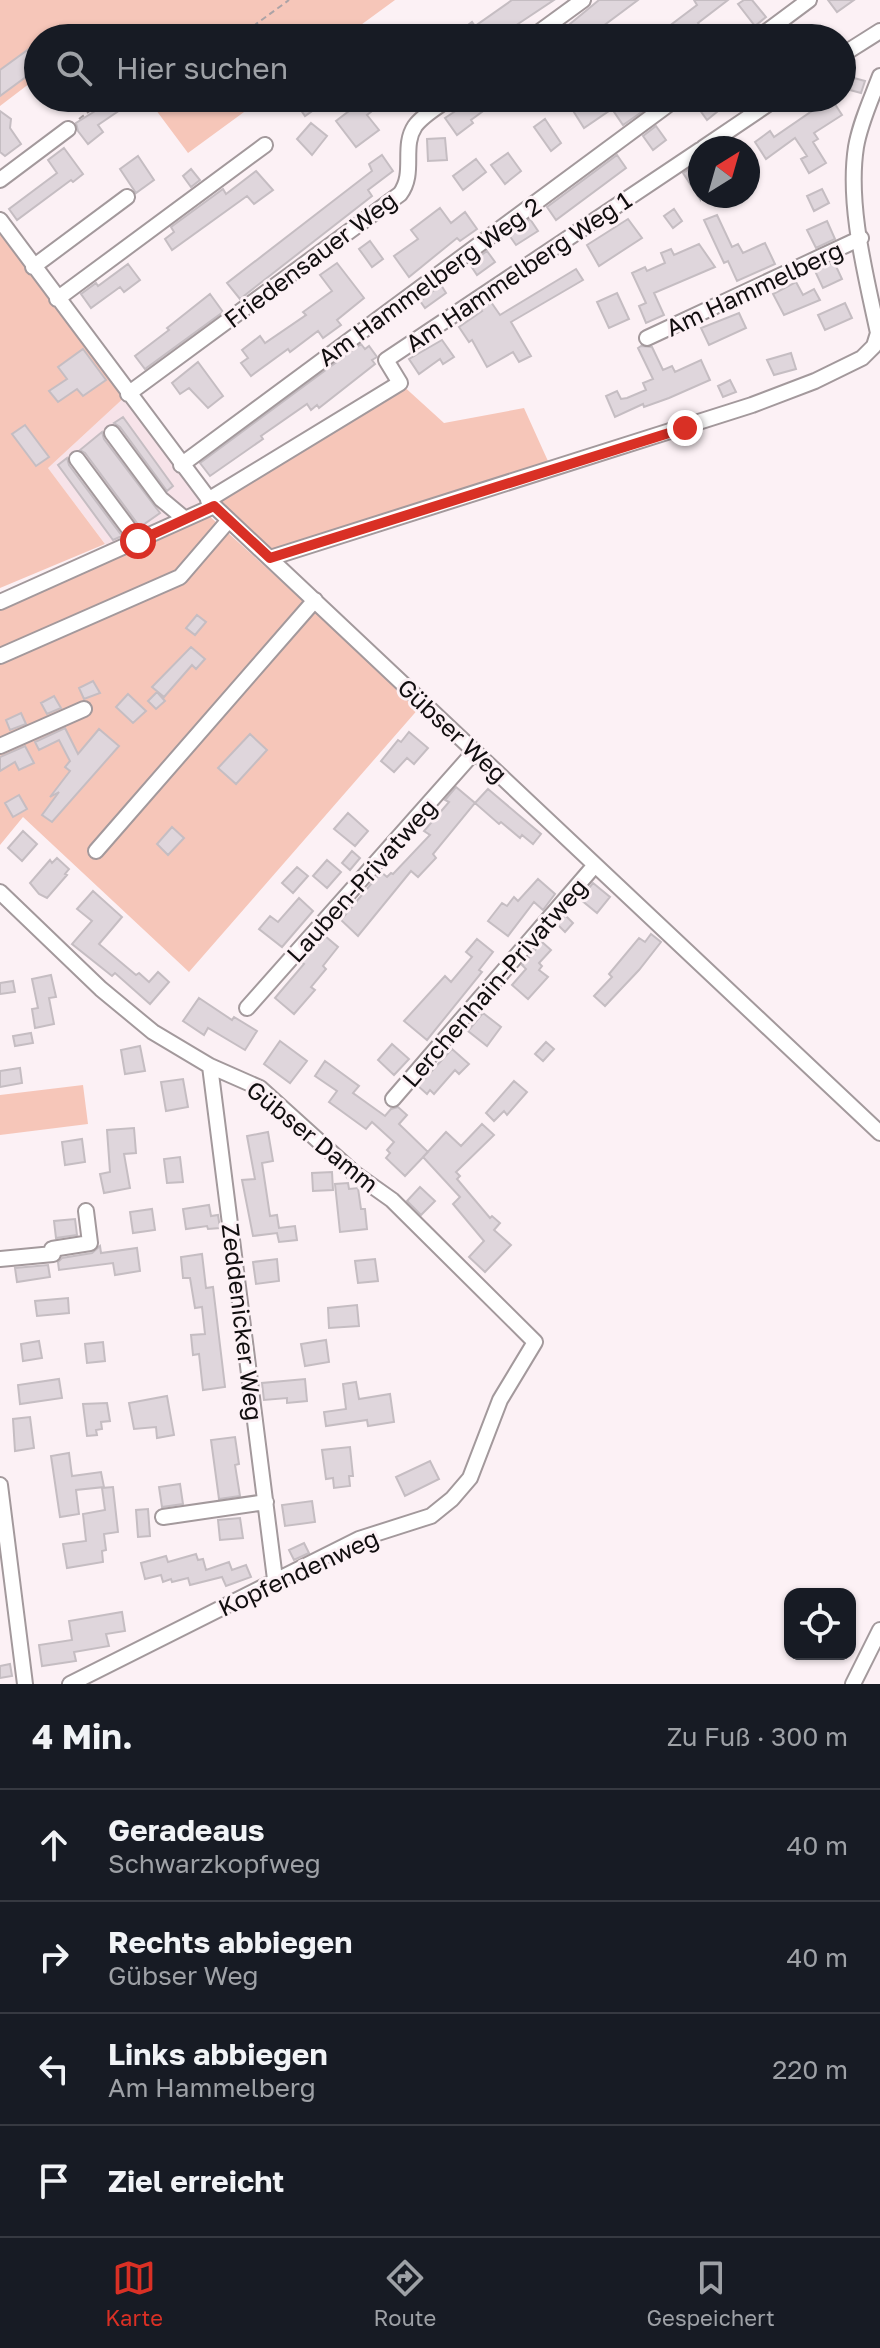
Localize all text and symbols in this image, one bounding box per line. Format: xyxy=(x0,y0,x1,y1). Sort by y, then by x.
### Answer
search box xyxy=(24,24,856,112)
icon: search xyxy=(52,46,96,90)
text: Hier suchen xyxy=(116,50,288,86)
north arrow xyxy=(688,136,760,208)
street label: Friedensauer Weg xyxy=(218,185,402,333)
street label: Am Hammelberg Weg 1 xyxy=(400,185,636,357)
street label: Am Hammelberg Weg 2 xyxy=(312,190,546,372)
street label: Am Hammelberg xyxy=(661,234,847,342)
route end xyxy=(667,410,703,446)
route start xyxy=(120,523,156,559)
street label: Gübser Weg xyxy=(392,672,514,788)
street label: Lauben-Privatweg xyxy=(280,792,442,968)
street label: Lerchenhain-Privatweg xyxy=(396,872,592,1092)
street label: Gübser Damm xyxy=(241,1074,385,1198)
street label: Zeddenicker Weg xyxy=(217,1222,269,1422)
street label: Kopfendenweg xyxy=(213,1522,383,1622)
map controls xyxy=(784,1588,856,1660)
button: locate xyxy=(784,1588,856,1660)
text: 4 Min. xyxy=(32,1716,133,1756)
text: Zu Fuß · 300 m xyxy=(667,1721,848,1752)
text: Geradeaus xyxy=(108,1812,265,1848)
icon: ahead xyxy=(32,1823,76,1867)
text: 40 m xyxy=(787,1830,848,1861)
text: Schwarzkopfweg xyxy=(108,1848,321,1879)
text: Rechts abbiegen xyxy=(108,1924,352,1960)
icon: right xyxy=(32,1935,76,1979)
text: 40 m xyxy=(787,1942,848,1973)
text: Gübser Weg xyxy=(108,1960,259,1991)
text: Links abbiegen xyxy=(108,2036,328,2072)
icon: left xyxy=(32,2047,76,2091)
text: 220 m xyxy=(772,2054,848,2085)
text: Am Hammelberg xyxy=(108,2072,316,2103)
icon: arrive xyxy=(32,2159,76,2203)
text: Ziel erreicht xyxy=(108,2163,284,2199)
tab: Karte xyxy=(105,2256,163,2331)
tab: Route xyxy=(373,2256,436,2331)
tab: Gespeichert xyxy=(647,2256,775,2331)

